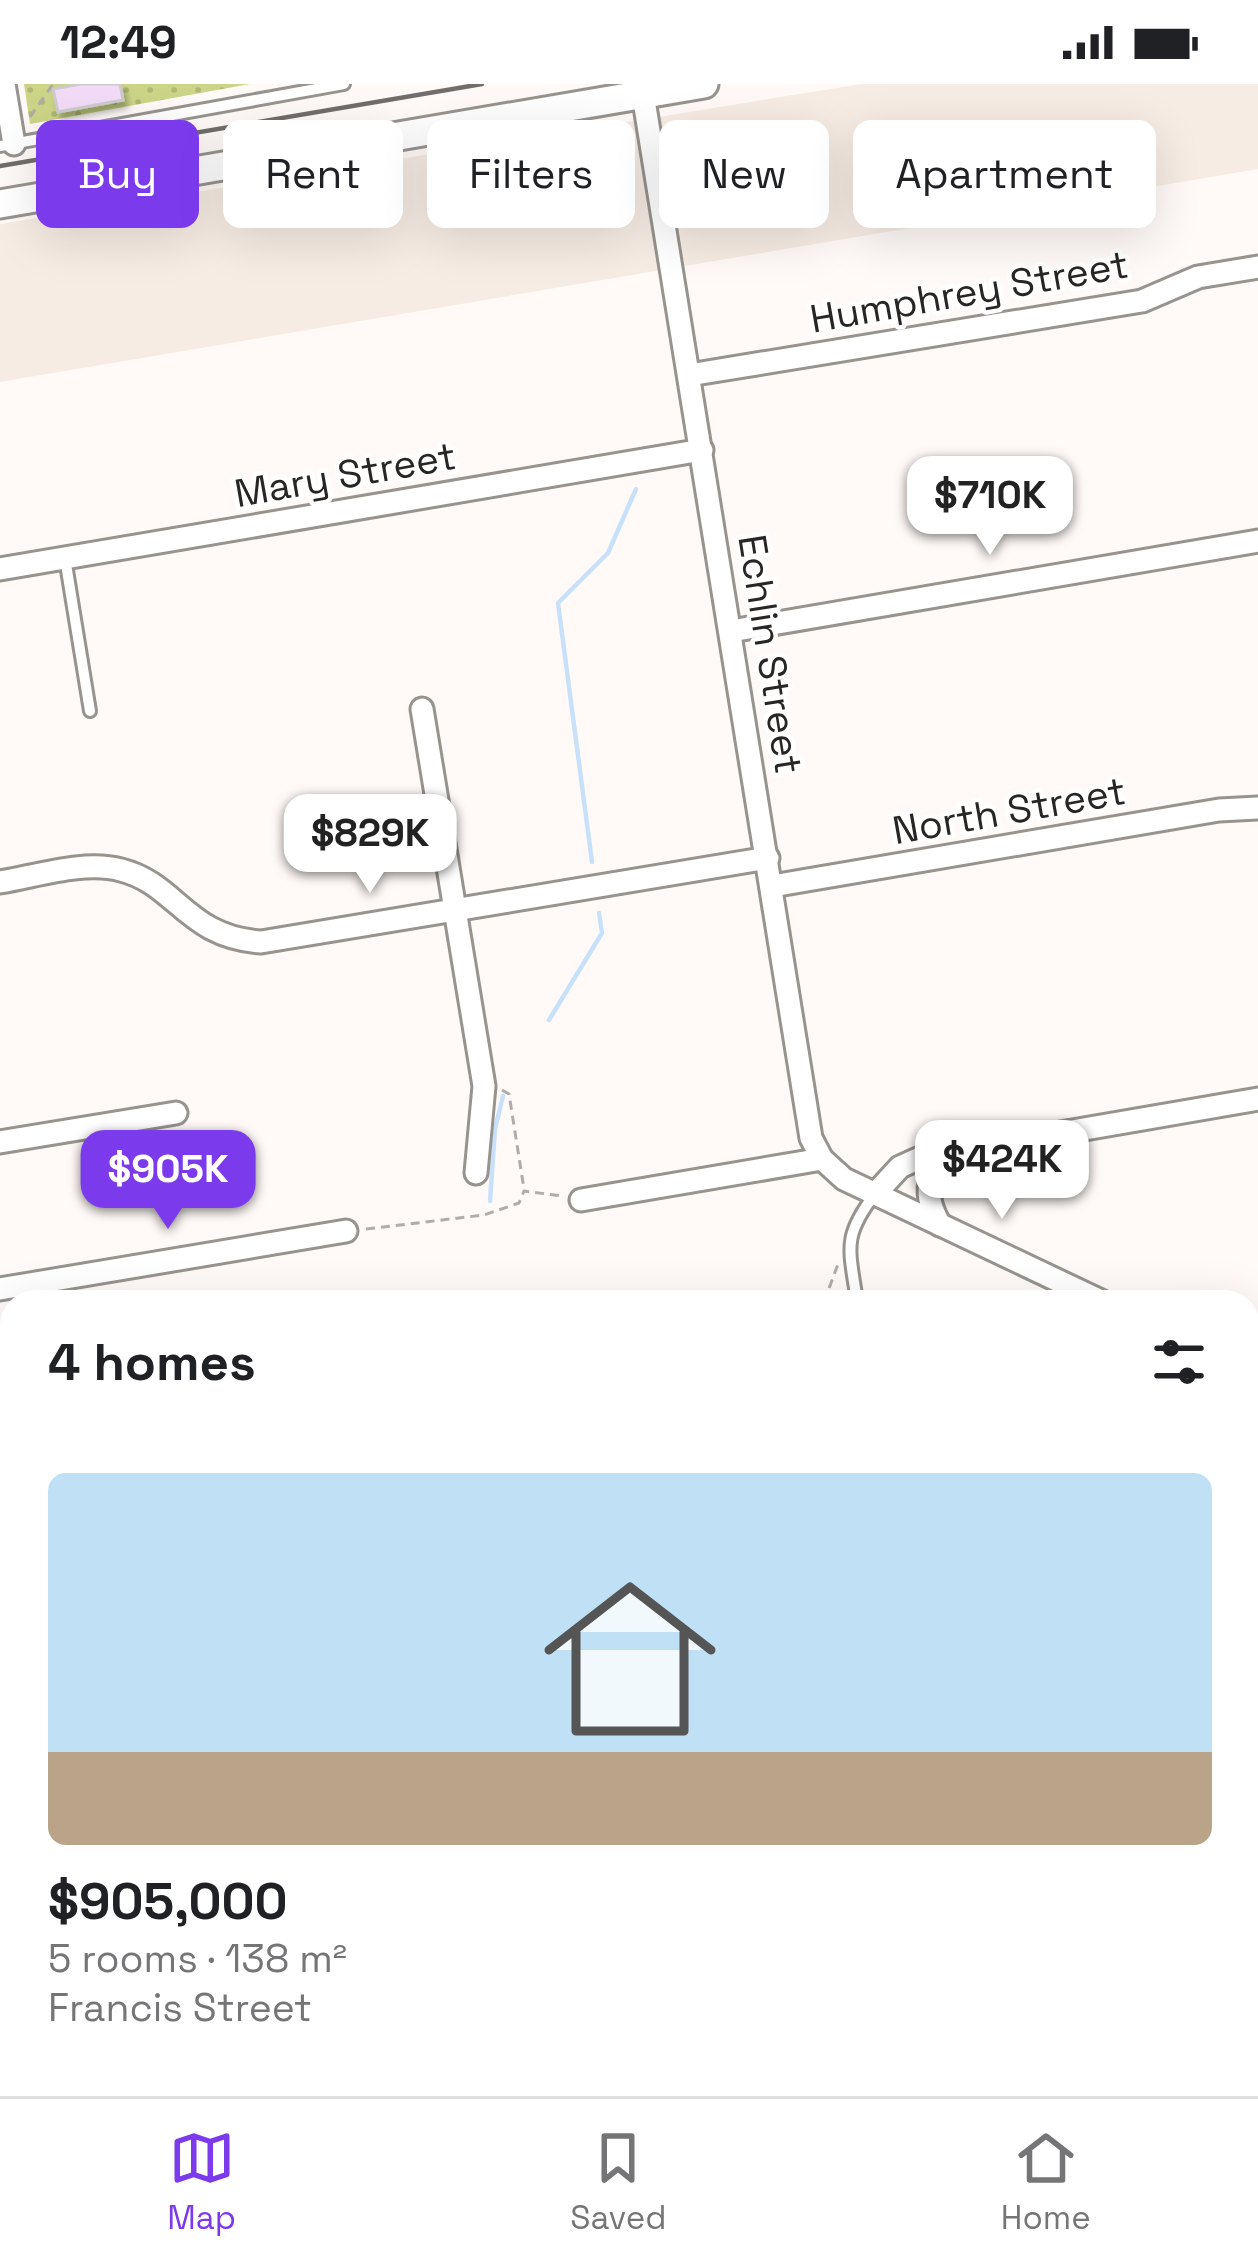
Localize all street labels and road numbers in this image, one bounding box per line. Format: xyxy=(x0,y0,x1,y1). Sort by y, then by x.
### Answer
street label: Humphrey Street xyxy=(806,239,1132,344)
street label: Mary Street xyxy=(231,431,460,518)
street label: Echlin Street xyxy=(727,531,814,777)
street label: North Street xyxy=(889,766,1129,855)

